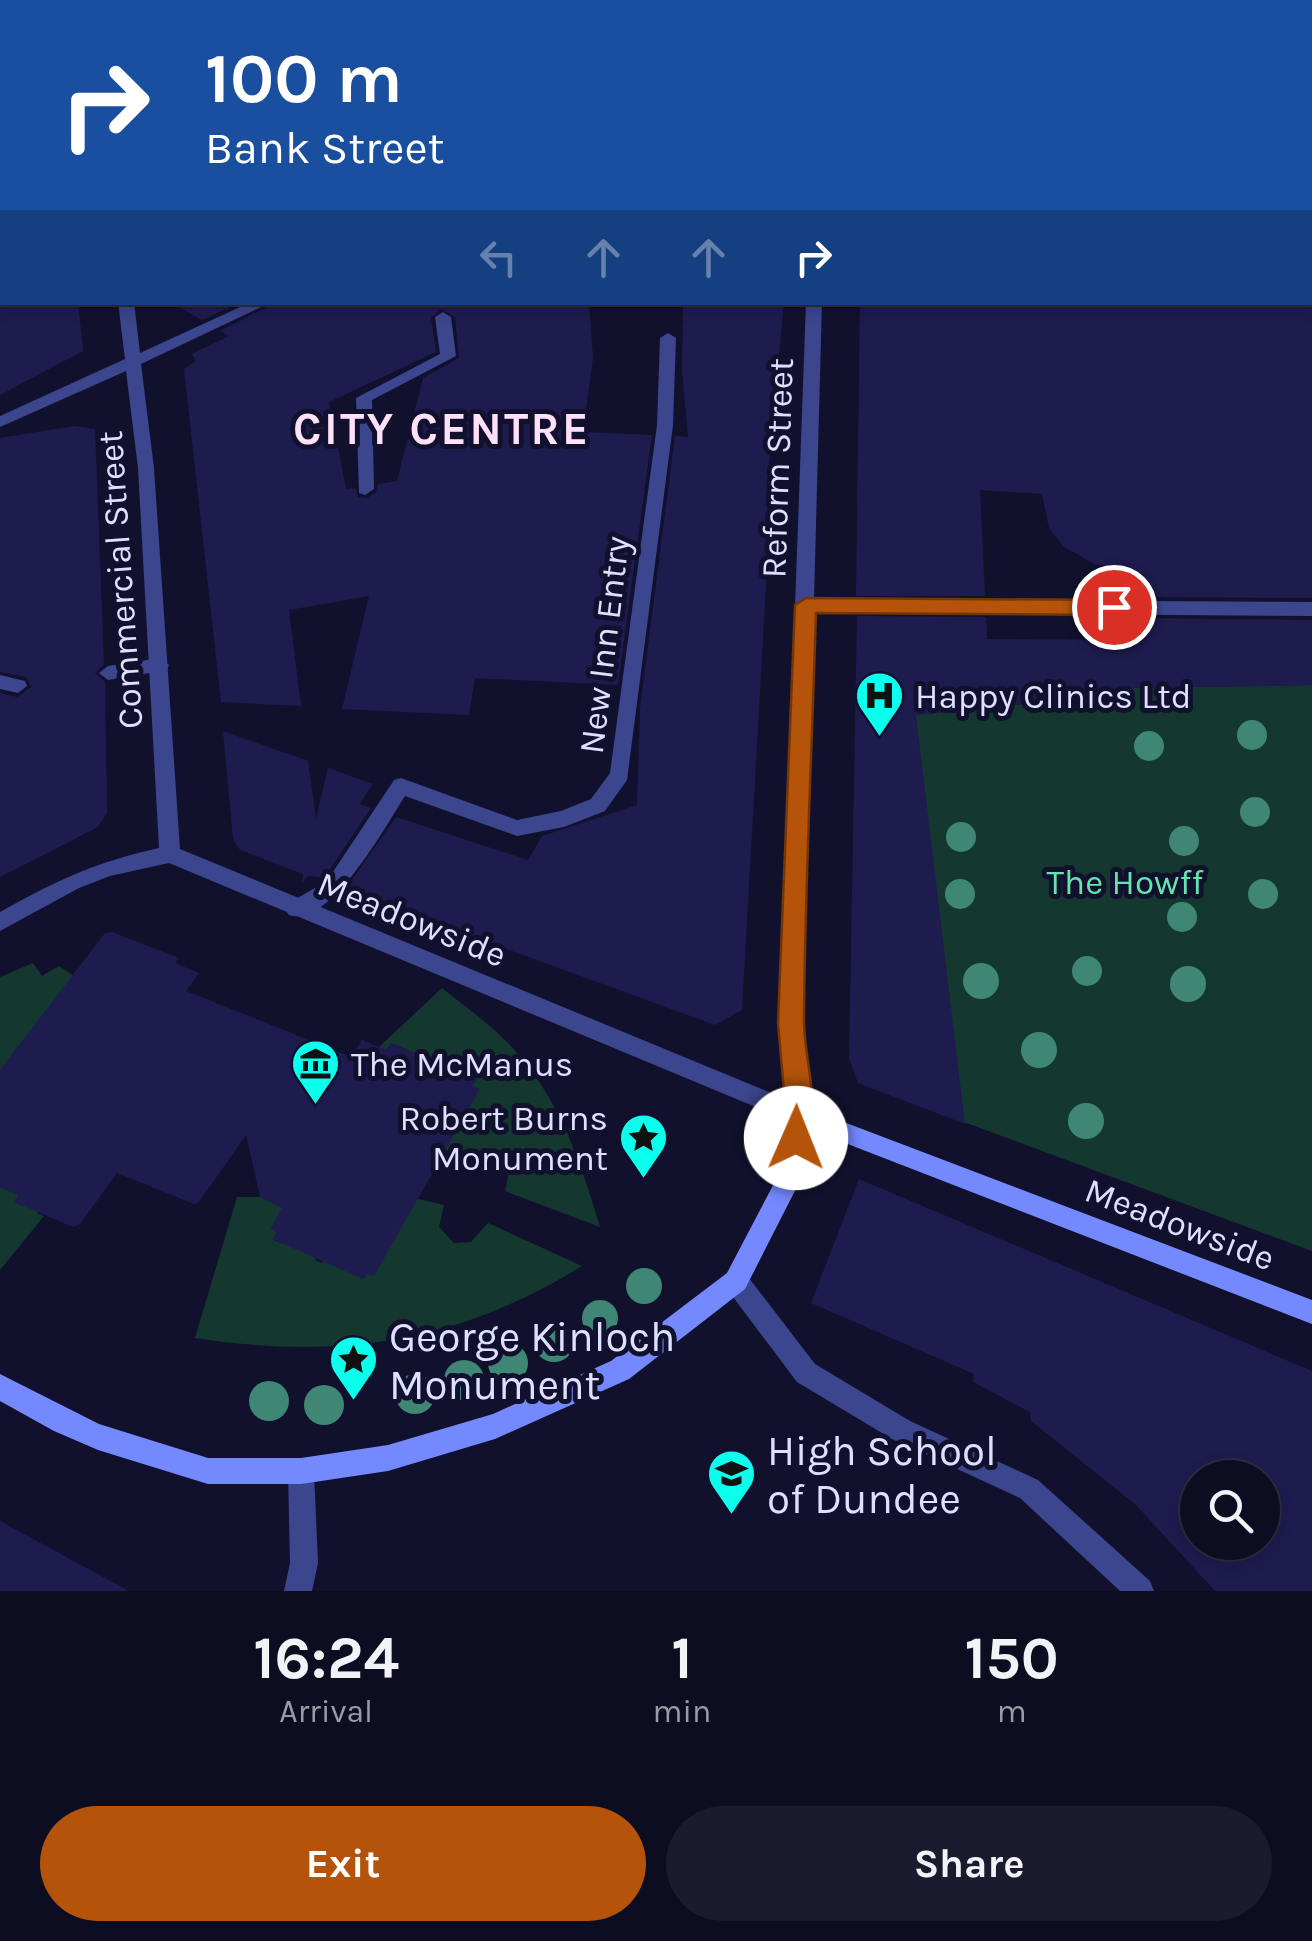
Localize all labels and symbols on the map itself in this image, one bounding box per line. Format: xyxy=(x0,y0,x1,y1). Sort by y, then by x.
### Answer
street label: Reform Street xyxy=(753,357,802,579)
district label: CITY CENTRE xyxy=(293,403,591,455)
street label: Commercial Street xyxy=(90,430,151,730)
street label: New Inn Entry xyxy=(571,534,638,756)
pin xyxy=(1072,565,1157,650)
hospital icon: Happy Clinics Ltd xyxy=(854,670,906,738)
place label: Happy Clinics Ltd xyxy=(915,676,1191,717)
park label: The Howff xyxy=(1047,862,1204,903)
street label: Meadowside xyxy=(312,863,512,976)
museum icon: The McManus xyxy=(290,1038,342,1106)
place label: The McManus xyxy=(351,1044,573,1085)
position arrow xyxy=(744,1086,848,1190)
place label: Robert Burns Monument xyxy=(399,1098,608,1179)
place icon: Robert Burns Monument xyxy=(617,1112,669,1180)
street label: Meadowside xyxy=(1079,1170,1280,1279)
place label: George Kinloch Monument xyxy=(389,1312,675,1410)
place icon: George Kinloch Monument xyxy=(328,1334,380,1402)
place label: High School of Dundee xyxy=(767,1426,997,1524)
school or university icon: High School of Dundee xyxy=(706,1448,758,1516)

